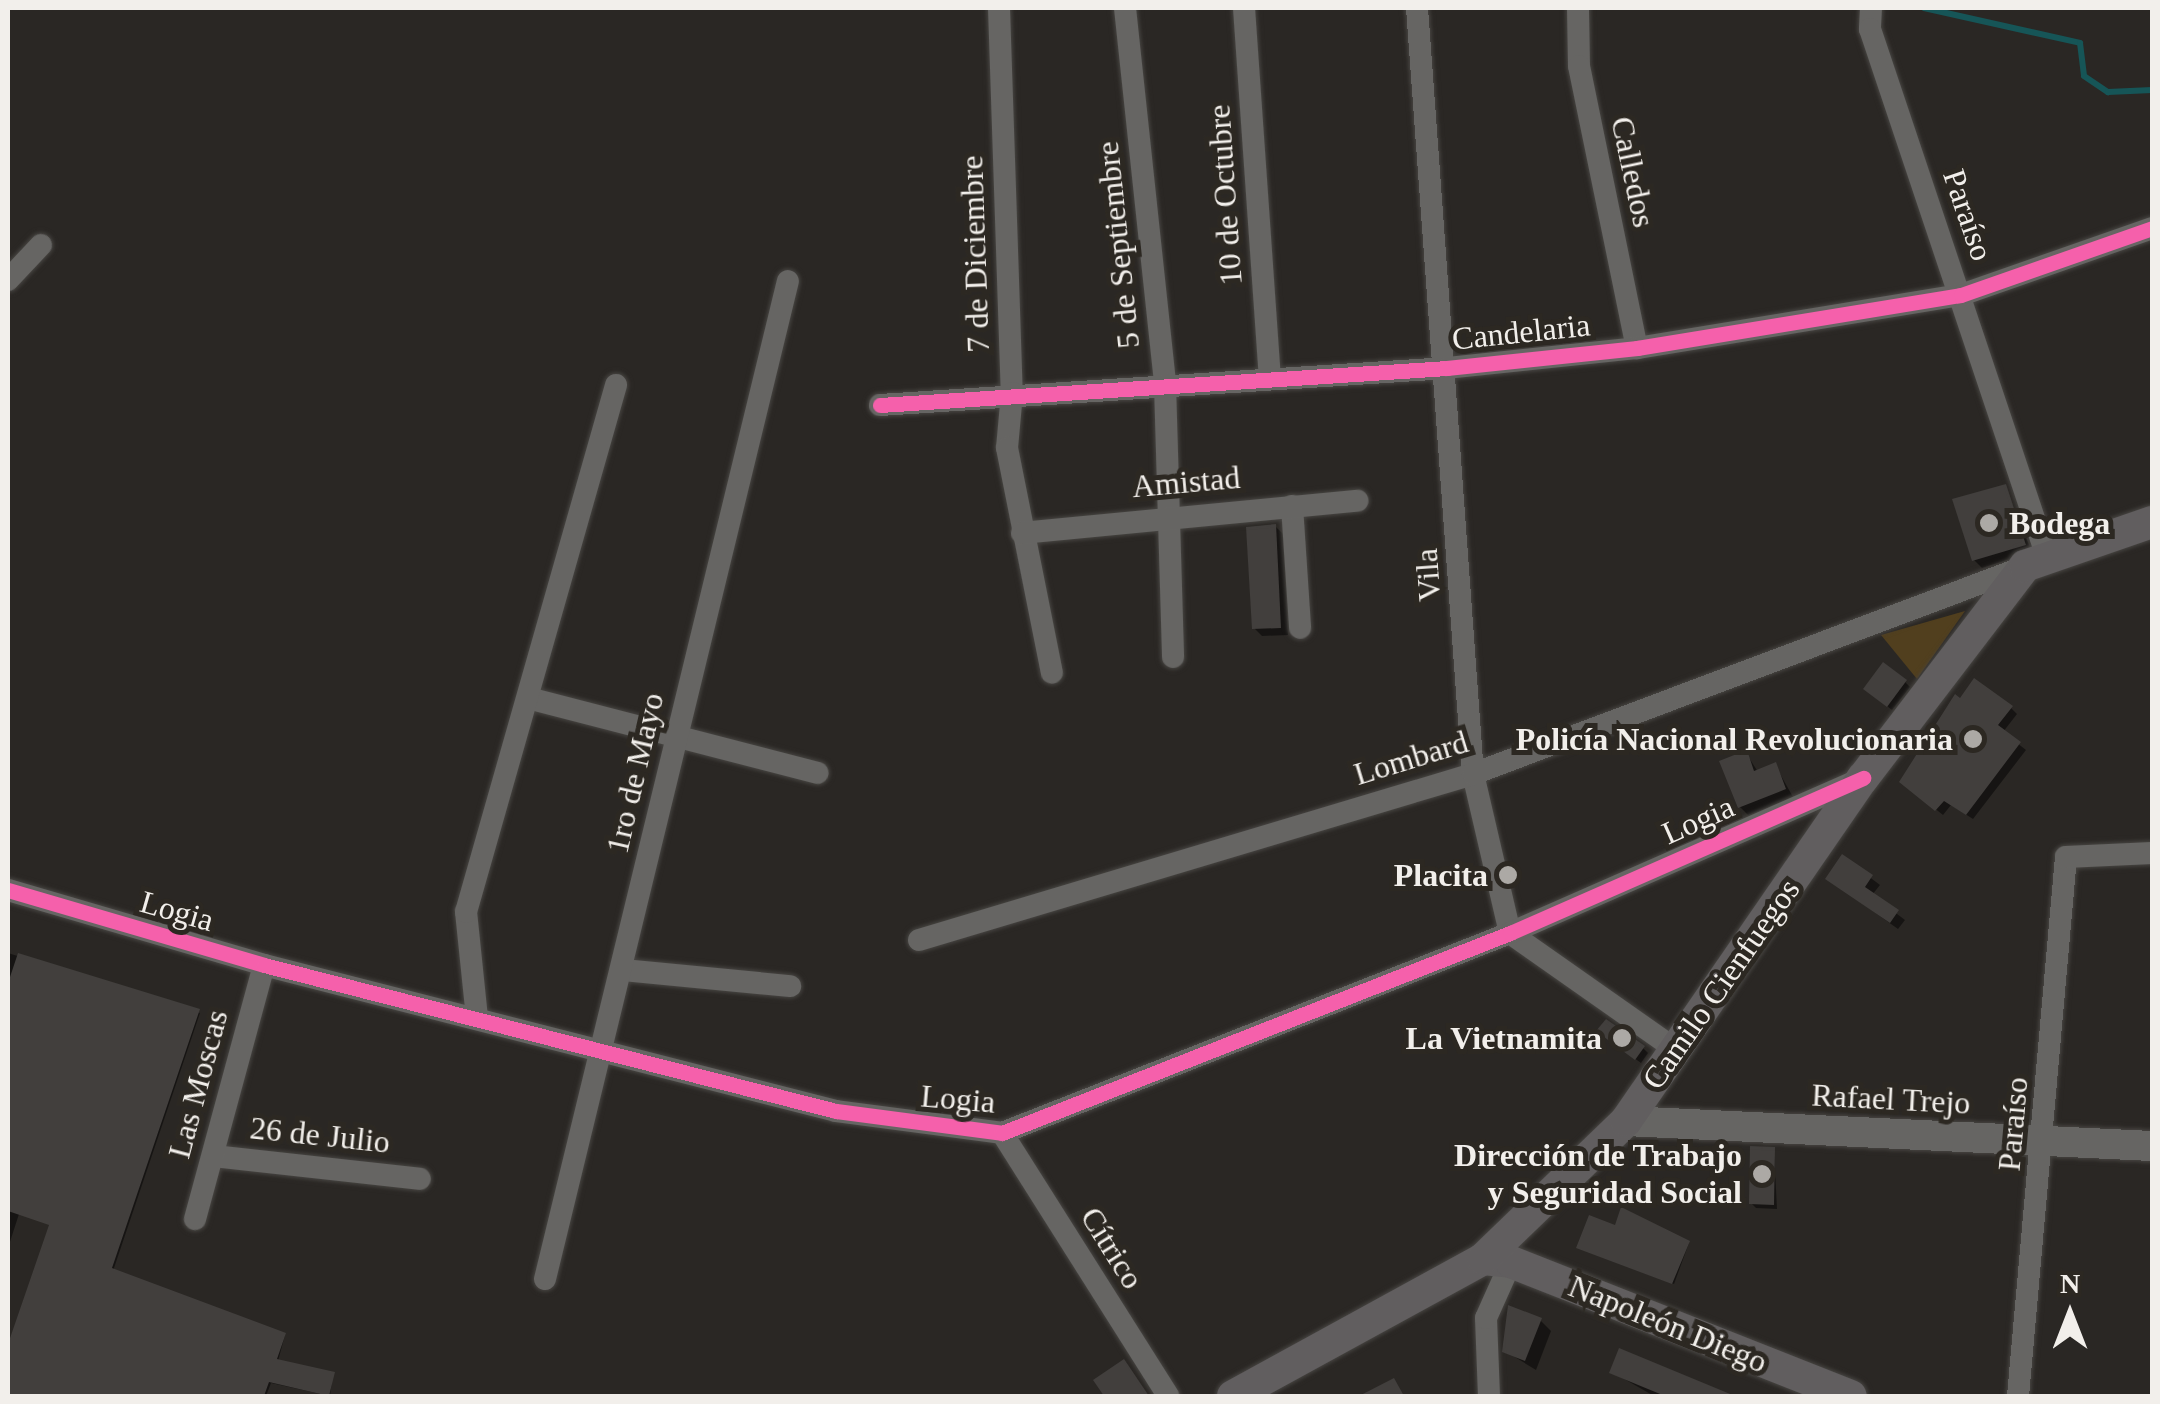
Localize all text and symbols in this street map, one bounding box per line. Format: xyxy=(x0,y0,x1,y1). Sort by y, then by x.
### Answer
street label: 10 de Octubre xyxy=(1200,103,1250,287)
street label: Calledos xyxy=(1603,113,1663,231)
street label: 5 de Septiembre xyxy=(1088,140,1148,350)
street label: 7 de Diciembre xyxy=(952,155,998,353)
street label: Paraíso xyxy=(1935,164,2001,266)
street label: Candelaria xyxy=(1450,306,1592,358)
street label: Amistad xyxy=(1130,458,1242,506)
place label: Bodega xyxy=(2009,504,2110,542)
marker: Bodega xyxy=(1978,512,2000,534)
street label: Vila xyxy=(1407,547,1449,603)
street label: 1ro de Mayo xyxy=(598,689,672,857)
place label: Policía Nacional Revolucionaria xyxy=(1516,720,1953,758)
street label: Lombard xyxy=(1349,722,1473,794)
marker: Policía Nacional Revolucionaria xyxy=(1962,728,1984,750)
street label: Logia xyxy=(1656,787,1740,853)
place label: Placita xyxy=(1394,856,1488,894)
marker: Placita xyxy=(1497,864,1519,886)
street label: Camilo Cienfuegos xyxy=(1634,871,1808,1097)
street label: Logia xyxy=(136,882,218,940)
street label: Las Moscas xyxy=(160,1006,236,1162)
place label: La Vietnamita xyxy=(1405,1019,1602,1057)
marker: La Vietnamita xyxy=(1611,1027,1633,1049)
street label: Paraíso xyxy=(1990,1075,2036,1173)
street label: Rafael Trejo xyxy=(1810,1076,1972,1122)
street label: Logia xyxy=(919,1077,997,1121)
street label: 26 de Julio xyxy=(248,1109,392,1161)
place label: Dirección de Trabajo y Seguridad Social xyxy=(1453,1137,1742,1212)
marker: Dirección de Trabajo y Seguridad Social xyxy=(1751,1163,1773,1185)
street label: Cítrico xyxy=(1072,1200,1152,1296)
north arrow xyxy=(2020,1264,2120,1364)
street label: Napoleón Diego xyxy=(1563,1267,1773,1381)
text: N xyxy=(2060,1268,2080,1299)

